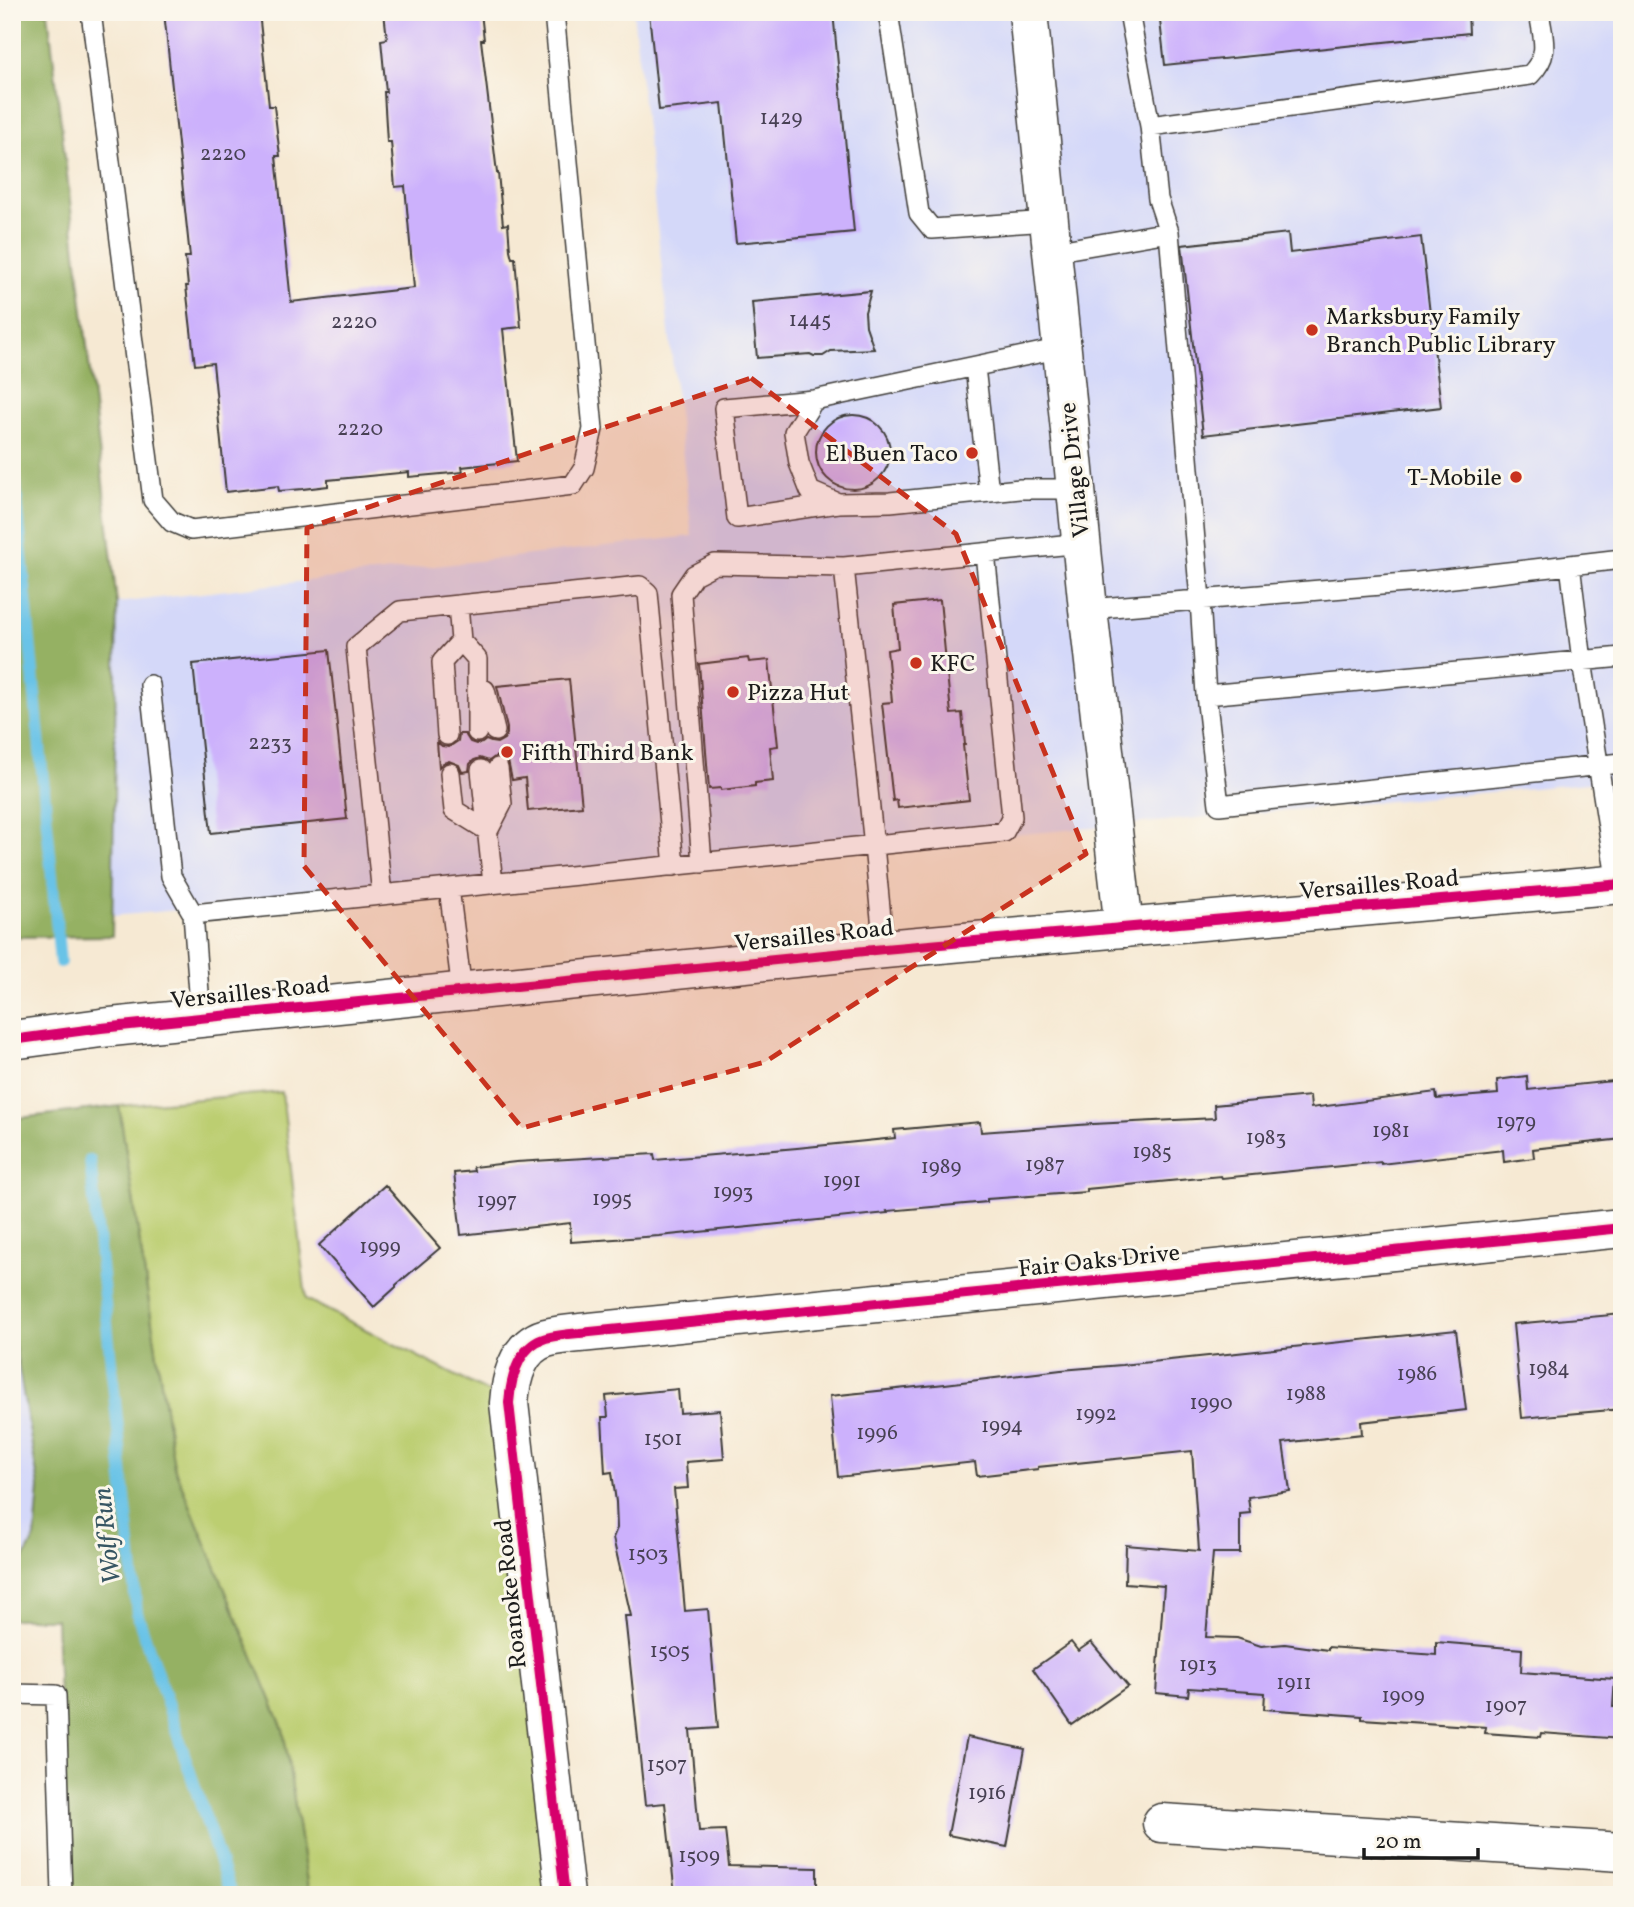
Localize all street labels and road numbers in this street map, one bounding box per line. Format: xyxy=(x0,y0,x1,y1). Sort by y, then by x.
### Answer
street label: Village Drive xyxy=(1052,400,1100,539)
street label: Versailles Road xyxy=(1298,862,1460,910)
street label: Versailles Road xyxy=(733,912,896,962)
street label: Versailles Road xyxy=(169,969,332,1019)
street label: Fair Oaks Drive xyxy=(1017,1237,1182,1287)
street label: Roanoke Road xyxy=(487,1517,537,1670)

